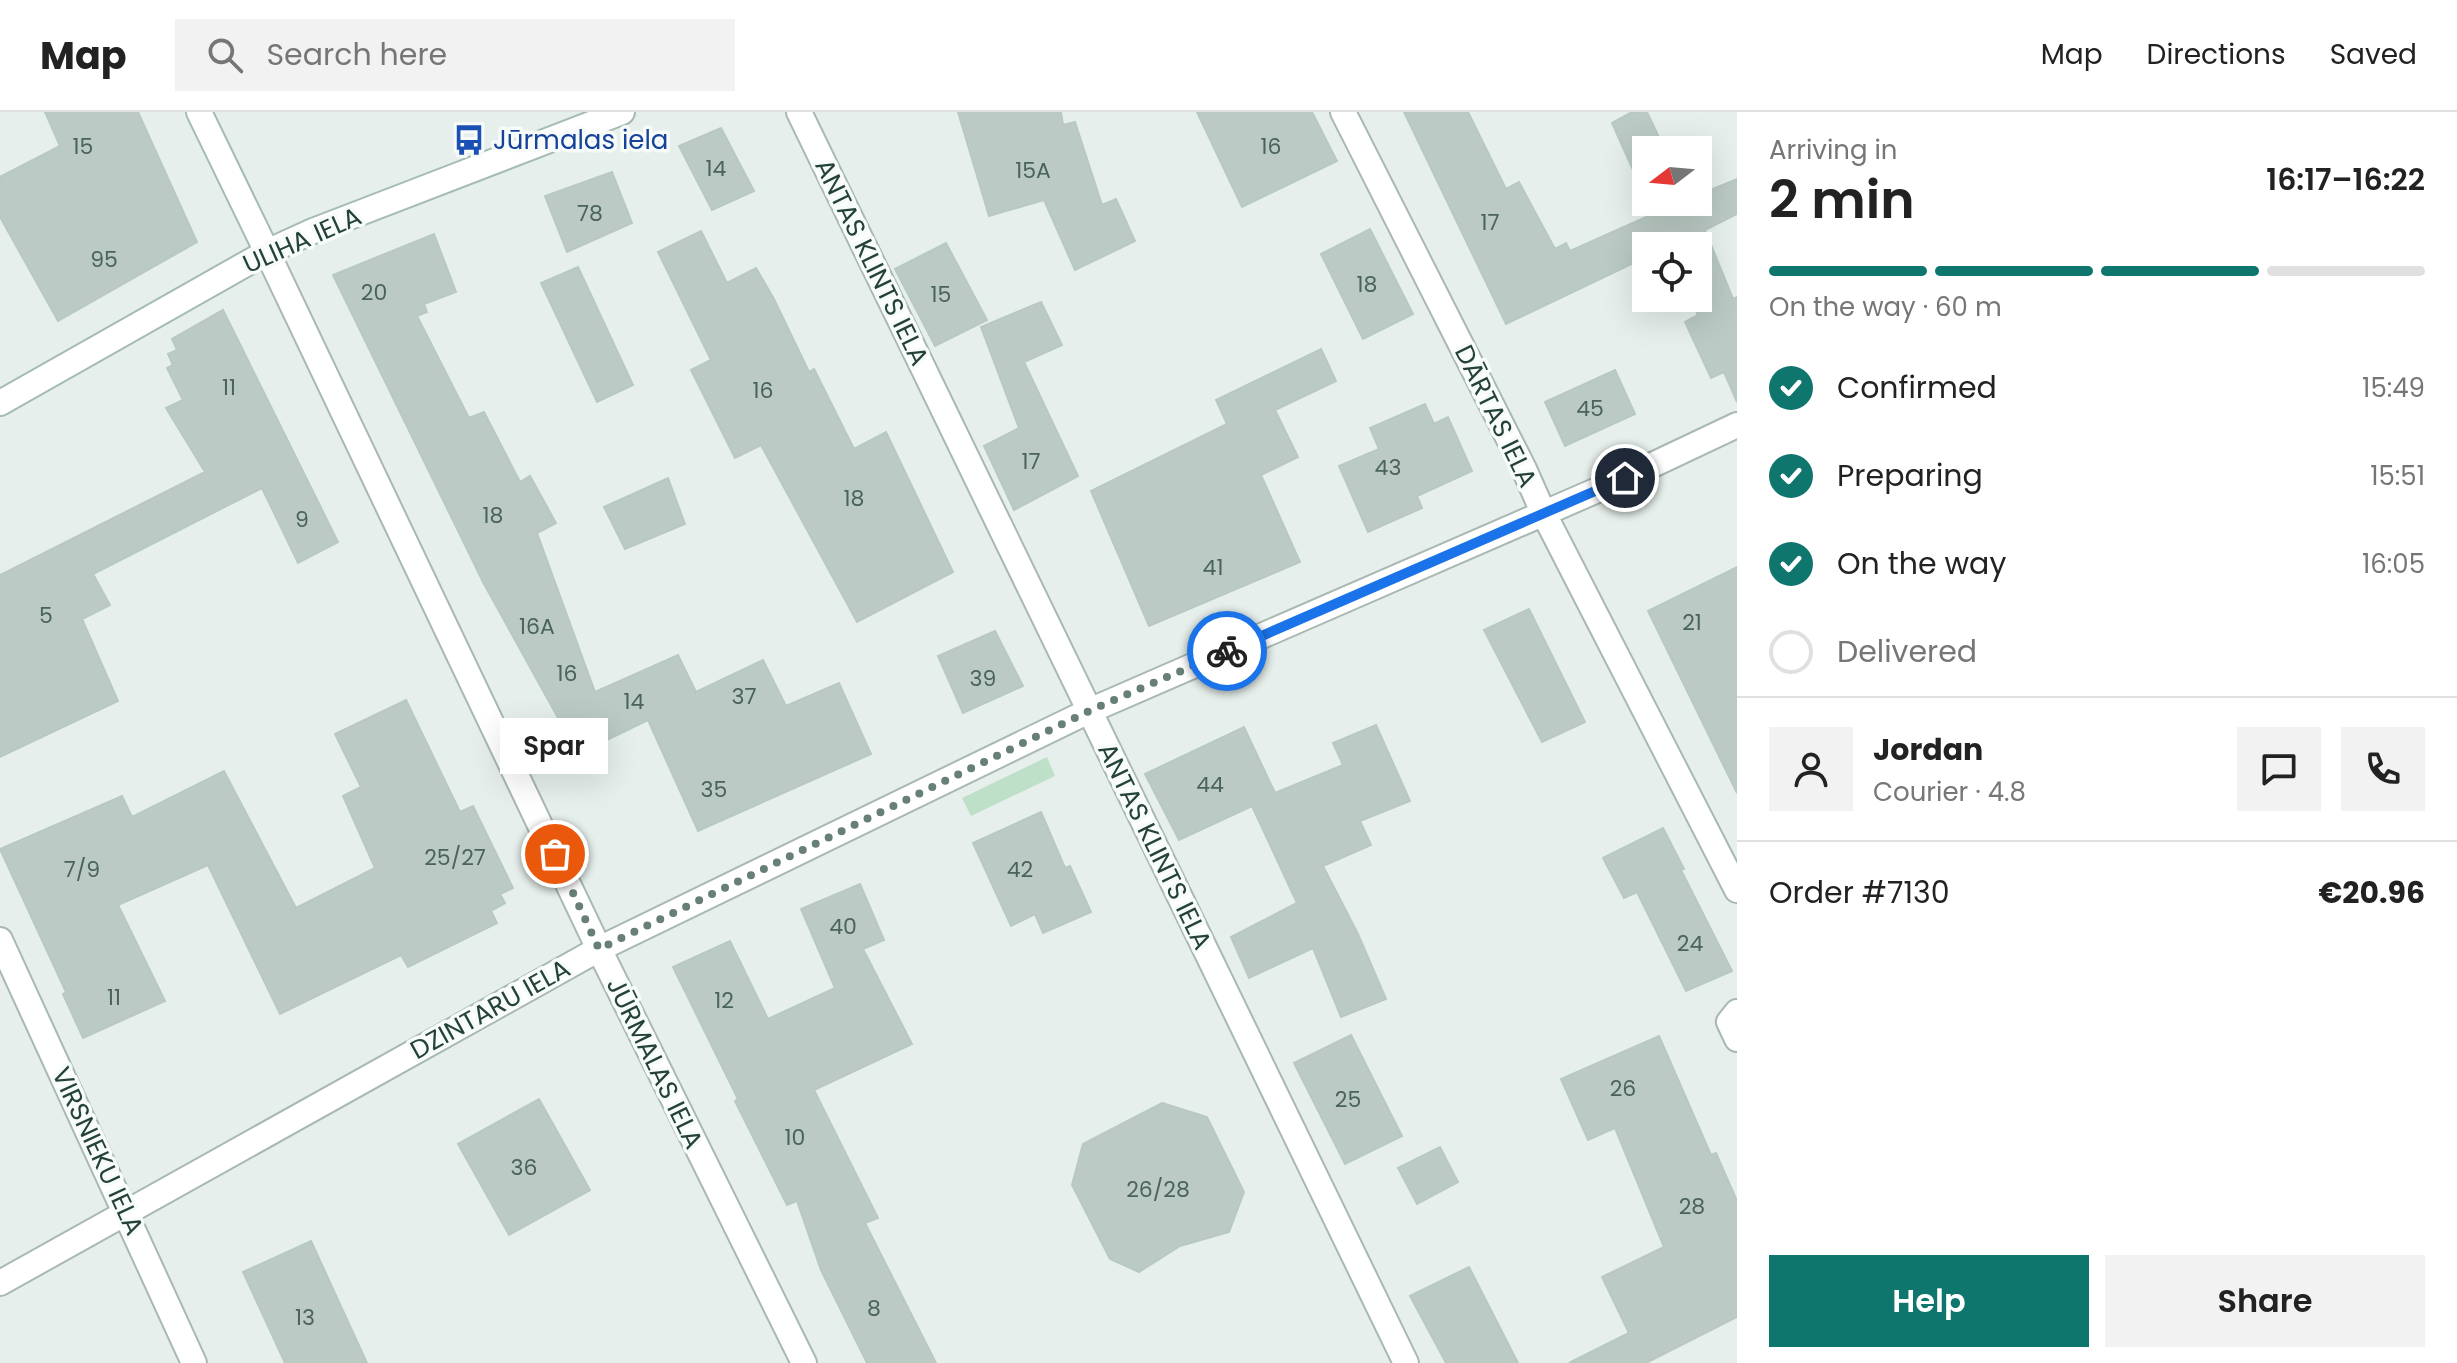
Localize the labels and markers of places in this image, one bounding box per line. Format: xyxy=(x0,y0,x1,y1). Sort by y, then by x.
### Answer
place label: Jūrmalas iela xyxy=(493,122,668,158)
bus stop icon: Jūrmalas iela xyxy=(452,123,486,157)
pin xyxy=(1591,444,1659,512)
callout: Spar xyxy=(501,718,609,774)
pin xyxy=(521,820,589,888)

